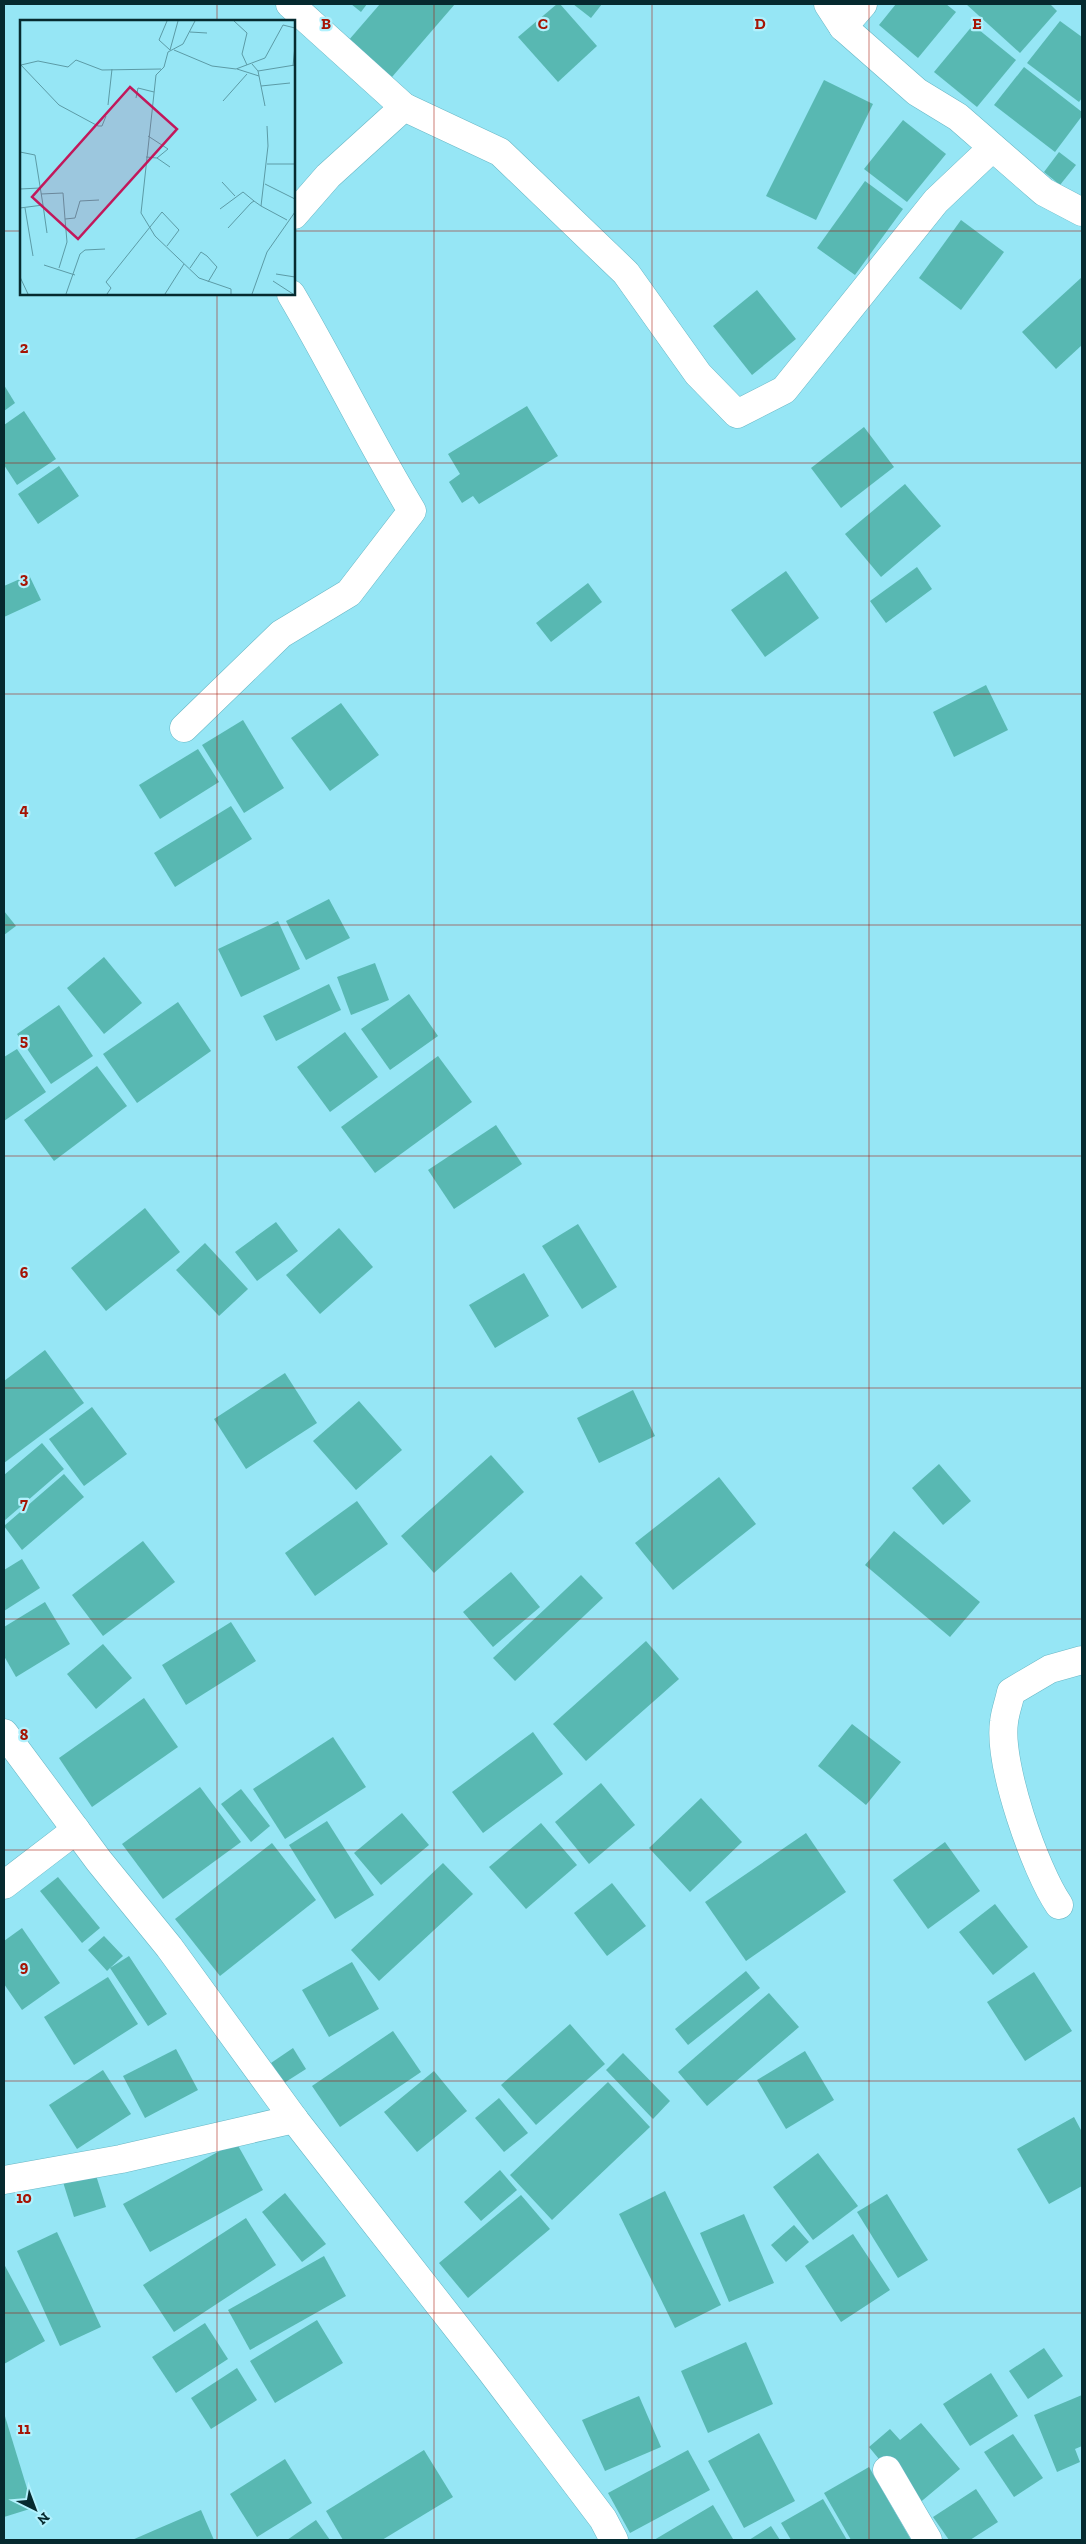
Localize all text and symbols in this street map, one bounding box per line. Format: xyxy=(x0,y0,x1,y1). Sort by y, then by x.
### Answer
text: B xyxy=(321,14,331,33)
text: C xyxy=(538,14,548,33)
text: D xyxy=(754,14,766,33)
text: E xyxy=(972,14,982,33)
inset map xyxy=(20,20,295,295)
text: 2 xyxy=(20,338,29,357)
text: 3 xyxy=(20,569,29,588)
text: 4 xyxy=(19,800,29,819)
text: 5 xyxy=(20,1031,28,1050)
text: 6 xyxy=(20,1263,29,1282)
text: 7 xyxy=(20,1494,28,1513)
text: 8 xyxy=(20,1725,29,1744)
text: 9 xyxy=(20,1957,29,1976)
text: 10 xyxy=(16,2188,32,2207)
text: 11 xyxy=(18,2419,31,2438)
north arrow xyxy=(10,2484,60,2534)
text: N xyxy=(33,2508,53,2528)

